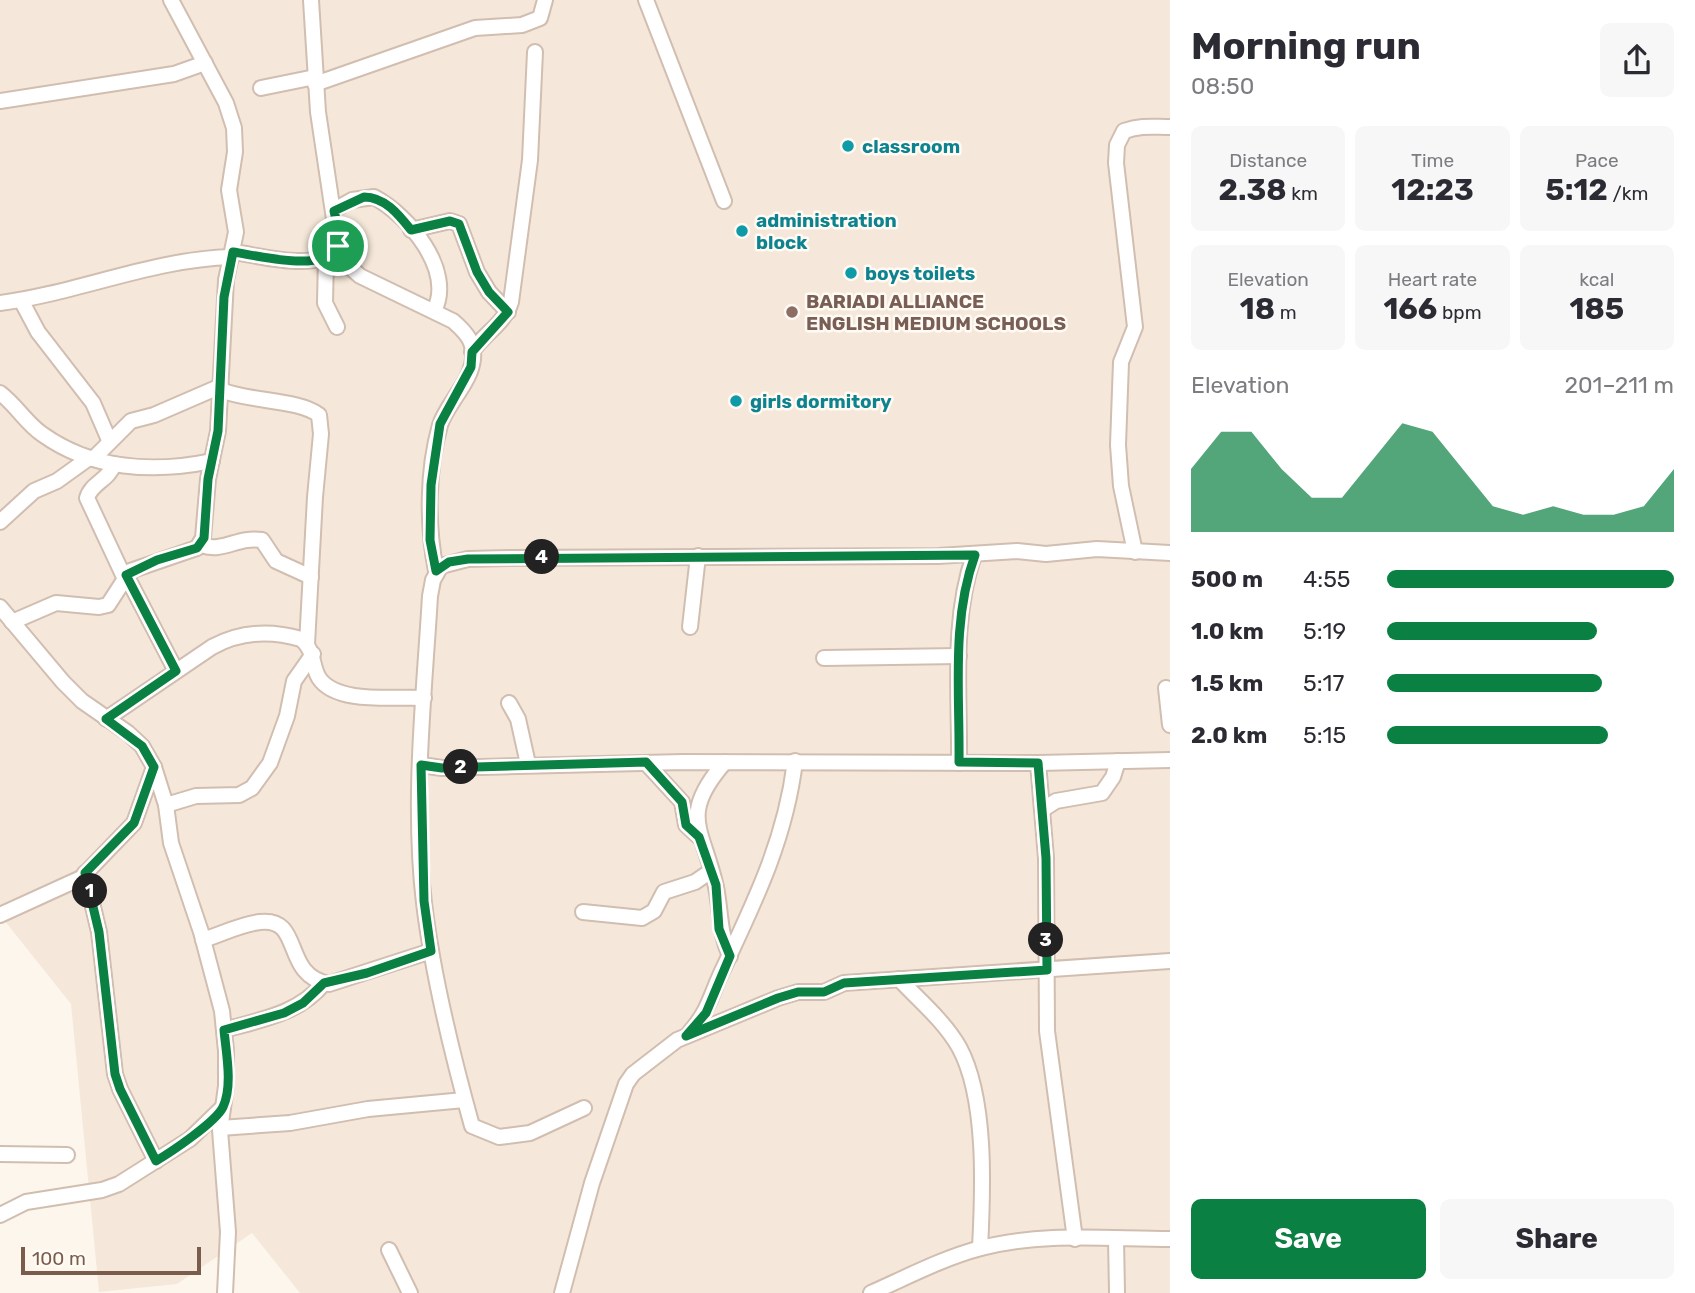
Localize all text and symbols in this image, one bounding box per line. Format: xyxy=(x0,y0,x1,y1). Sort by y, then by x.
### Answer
text: Morning run xyxy=(1191,23,1421,69)
button: share xyxy=(1600,23,1674,97)
text: 08:50 xyxy=(1191,72,1254,100)
place label: classroom xyxy=(862,135,960,158)
marker: classroom xyxy=(840,138,856,154)
text: Distance xyxy=(1229,149,1307,172)
text: Time xyxy=(1411,149,1454,172)
text: Pace xyxy=(1575,149,1619,172)
text: 2.38 xyxy=(1218,172,1287,208)
text: 12:23 xyxy=(1391,172,1474,208)
text: 5:12 xyxy=(1545,172,1608,208)
text: km xyxy=(1287,182,1318,205)
text: /km xyxy=(1608,182,1648,205)
place label: administration block xyxy=(756,209,897,254)
pin xyxy=(308,216,368,276)
marker: administration block xyxy=(734,223,750,239)
icon: arrive xyxy=(319,227,357,265)
place label: boys toilets xyxy=(865,262,975,285)
marker: boys toilets xyxy=(843,265,859,281)
text: Elevation xyxy=(1227,268,1309,291)
text: Heart rate xyxy=(1388,268,1477,291)
text: kcal xyxy=(1579,268,1614,291)
place label: BARIADI ALLIANCE ENGLISH MEDIUM SCHOOLS xyxy=(806,290,1066,335)
text: 18 xyxy=(1240,291,1275,327)
text: 166 xyxy=(1383,291,1437,327)
text: 185 xyxy=(1570,291,1624,327)
text: m xyxy=(1275,301,1297,324)
text: bpm xyxy=(1437,301,1482,324)
marker: BARIADI ALLIANCE ENGLISH MEDIUM SCHOOLS xyxy=(784,304,800,320)
text: Elevation xyxy=(1191,371,1290,399)
text: 201–211 m xyxy=(1564,371,1674,399)
place label: girls dormitory xyxy=(750,390,892,413)
marker: girls dormitory xyxy=(728,393,744,409)
pin: 4 xyxy=(524,540,560,574)
text: 4 xyxy=(535,545,548,568)
text: 500 m xyxy=(1191,565,1263,593)
text: 4:55 xyxy=(1303,565,1351,593)
text: 1.0 km xyxy=(1191,617,1264,645)
text: 5:19 xyxy=(1303,617,1346,645)
text: 1.5 km xyxy=(1191,669,1263,697)
text: 5:17 xyxy=(1303,669,1344,697)
text: 2.0 km xyxy=(1191,721,1267,749)
text: 5:15 xyxy=(1303,721,1346,749)
pin: 2 xyxy=(444,750,478,784)
text: 2 xyxy=(454,755,467,778)
pin: 1 xyxy=(72,874,108,908)
text: 1 xyxy=(85,879,94,902)
pin: 3 xyxy=(1028,922,1064,958)
text: 3 xyxy=(1039,928,1052,951)
button: Save xyxy=(1191,1199,1426,1279)
button: Share xyxy=(1440,1199,1674,1279)
scale bar xyxy=(21,1244,201,1276)
text: 100 m xyxy=(32,1247,86,1270)

